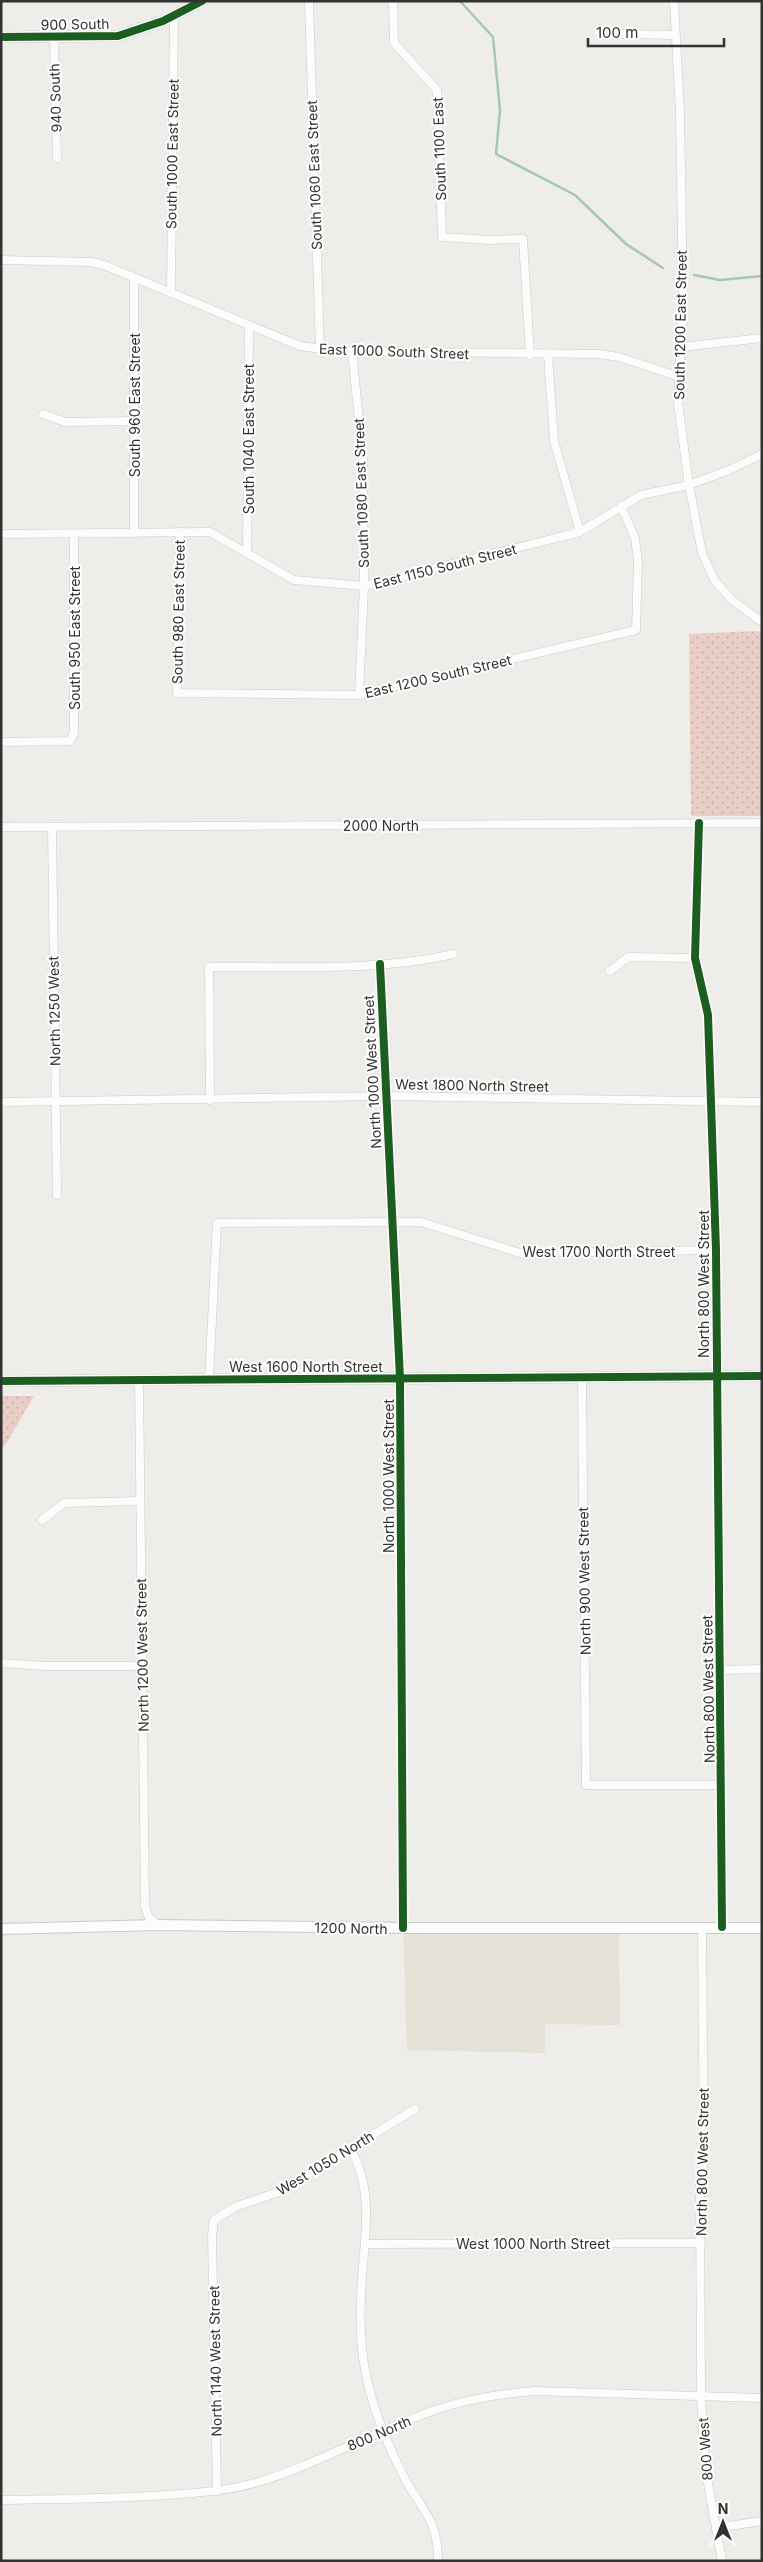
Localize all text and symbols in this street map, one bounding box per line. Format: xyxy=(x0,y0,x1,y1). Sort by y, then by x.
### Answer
street label: 900 South xyxy=(40,15,110,33)
scale bar xyxy=(588,15,724,47)
text: 100 m xyxy=(596,23,638,42)
street label: 940 South xyxy=(45,63,65,133)
street label: South 1000 East Street xyxy=(162,78,182,229)
street label: South 1100 East xyxy=(429,96,449,201)
street label: South 1060 East Street xyxy=(303,99,325,250)
street label: South 1200 East Street xyxy=(670,249,690,400)
street label: South 960 East Street xyxy=(126,332,143,477)
street label: East 1000 South Street xyxy=(319,340,470,362)
street label: South 1040 East Street xyxy=(240,363,257,514)
street label: South 1080 East Street xyxy=(350,417,372,568)
street label: South 980 East Street xyxy=(168,539,188,684)
street label: East 1150 South Street xyxy=(372,540,519,592)
street label: South 950 East Street xyxy=(66,566,83,710)
street label: East 1200 South Street xyxy=(363,651,513,701)
street label: 2000 North xyxy=(343,817,419,834)
street label: North 1250 West xyxy=(45,955,63,1066)
street label: North 1000 West Street xyxy=(359,994,385,1149)
street label: West 1800 North Street xyxy=(395,1075,549,1095)
street label: North 800 West Street xyxy=(695,1210,712,1358)
street label: West 1700 North Street xyxy=(523,1243,676,1260)
street label: West 1600 North Street xyxy=(229,1358,383,1375)
street label: North 1000 West Street xyxy=(380,1399,397,1553)
street label: North 900 West Street xyxy=(574,1506,594,1655)
street label: North 1200 West Street xyxy=(132,1578,152,1732)
street label: North 800 West Street xyxy=(698,1614,718,1763)
street label: 1200 North xyxy=(314,1919,388,1937)
street label: North 800 West Street xyxy=(692,2087,712,2236)
street label: West 1050 North xyxy=(273,2127,377,2199)
street label: West 1000 North Street xyxy=(456,2235,610,2252)
street label: North 1140 West Street xyxy=(205,2285,225,2437)
street label: 800 North xyxy=(345,2412,413,2454)
street label: 800 West xyxy=(694,2416,716,2481)
north arrow xyxy=(698,2497,748,2547)
text: N xyxy=(718,2500,728,2517)

